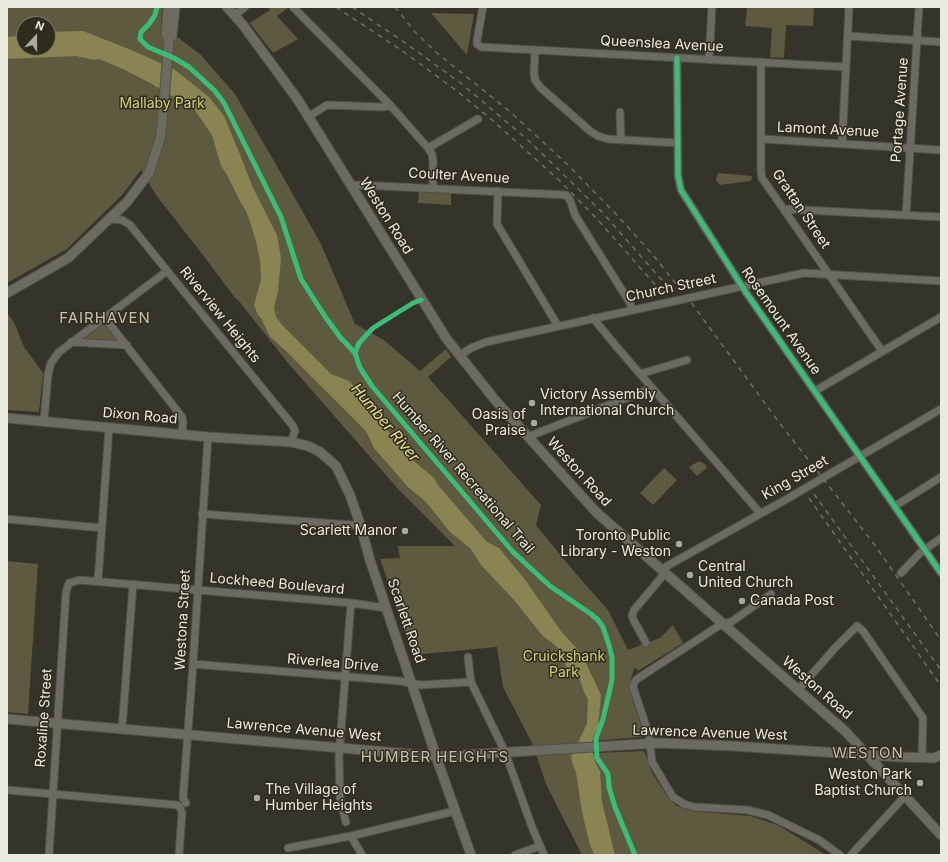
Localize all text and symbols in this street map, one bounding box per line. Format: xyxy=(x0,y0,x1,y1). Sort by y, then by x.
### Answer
north arrow xyxy=(16,16,56,56)
text: N xyxy=(34,18,46,34)
street label: Queenslea Avenue xyxy=(600,32,724,56)
street label: Portage Avenue xyxy=(888,57,912,163)
park label: Mallaby Park xyxy=(119,96,205,112)
street label: Lamont Avenue xyxy=(776,119,880,141)
street label: Coulter Avenue xyxy=(408,165,510,187)
street label: Grattan Street xyxy=(768,166,834,252)
street label: Weston Road xyxy=(356,174,416,258)
street label: Riverview Heights xyxy=(176,264,264,366)
street label: Rosemount Avenue xyxy=(738,264,824,378)
street label: Church Street xyxy=(624,270,718,306)
district label: FAIRHAVEN xyxy=(59,309,151,327)
water label: Humber River xyxy=(347,380,423,466)
place label: Victory Assembly International Church xyxy=(540,387,674,420)
street label: Humber River Recreational Trail xyxy=(388,389,538,557)
marker: Victory Assembly International Church xyxy=(527,398,537,408)
street label: Dixon Road xyxy=(102,404,178,428)
place label: Oasis of Praise xyxy=(472,407,526,440)
marker: Oasis of Praise xyxy=(529,418,539,428)
street label: Weston Road xyxy=(543,434,615,510)
street label: King Street xyxy=(759,452,831,504)
place label: Scarlett Manor xyxy=(300,523,397,539)
marker: Scarlett Manor xyxy=(400,526,410,536)
place label: Toronto Public Library - Weston xyxy=(561,528,671,560)
marker: Toronto Public Library - Weston xyxy=(674,539,684,549)
place label: Central United Church xyxy=(698,559,793,592)
street label: Westona Street xyxy=(172,569,194,671)
street label: Lockheed Boulevard xyxy=(209,570,345,598)
marker: Central United Church xyxy=(685,570,695,580)
street label: Scarlett Road xyxy=(384,576,428,666)
place label: Canada Post xyxy=(750,593,834,609)
marker: Canada Post xyxy=(737,596,747,606)
park label: Cruickshank Park xyxy=(523,649,605,682)
street label: Riverlea Drive xyxy=(287,651,379,675)
street label: Weston Road xyxy=(778,653,856,723)
street label: Roxaline Street xyxy=(32,668,56,768)
street label: Lawrence Avenue West xyxy=(226,715,382,745)
street label: Lawrence Avenue West xyxy=(632,722,788,744)
district label: WESTON xyxy=(832,744,904,762)
district label: HUMBER HEIGHTS xyxy=(361,748,509,766)
place label: Weston Park Baptist Church xyxy=(814,767,912,800)
marker: Weston Park Baptist Church xyxy=(915,778,925,788)
place label: The Village of Humber Heights xyxy=(265,782,373,814)
marker: The Village of Humber Heights xyxy=(252,793,262,803)

